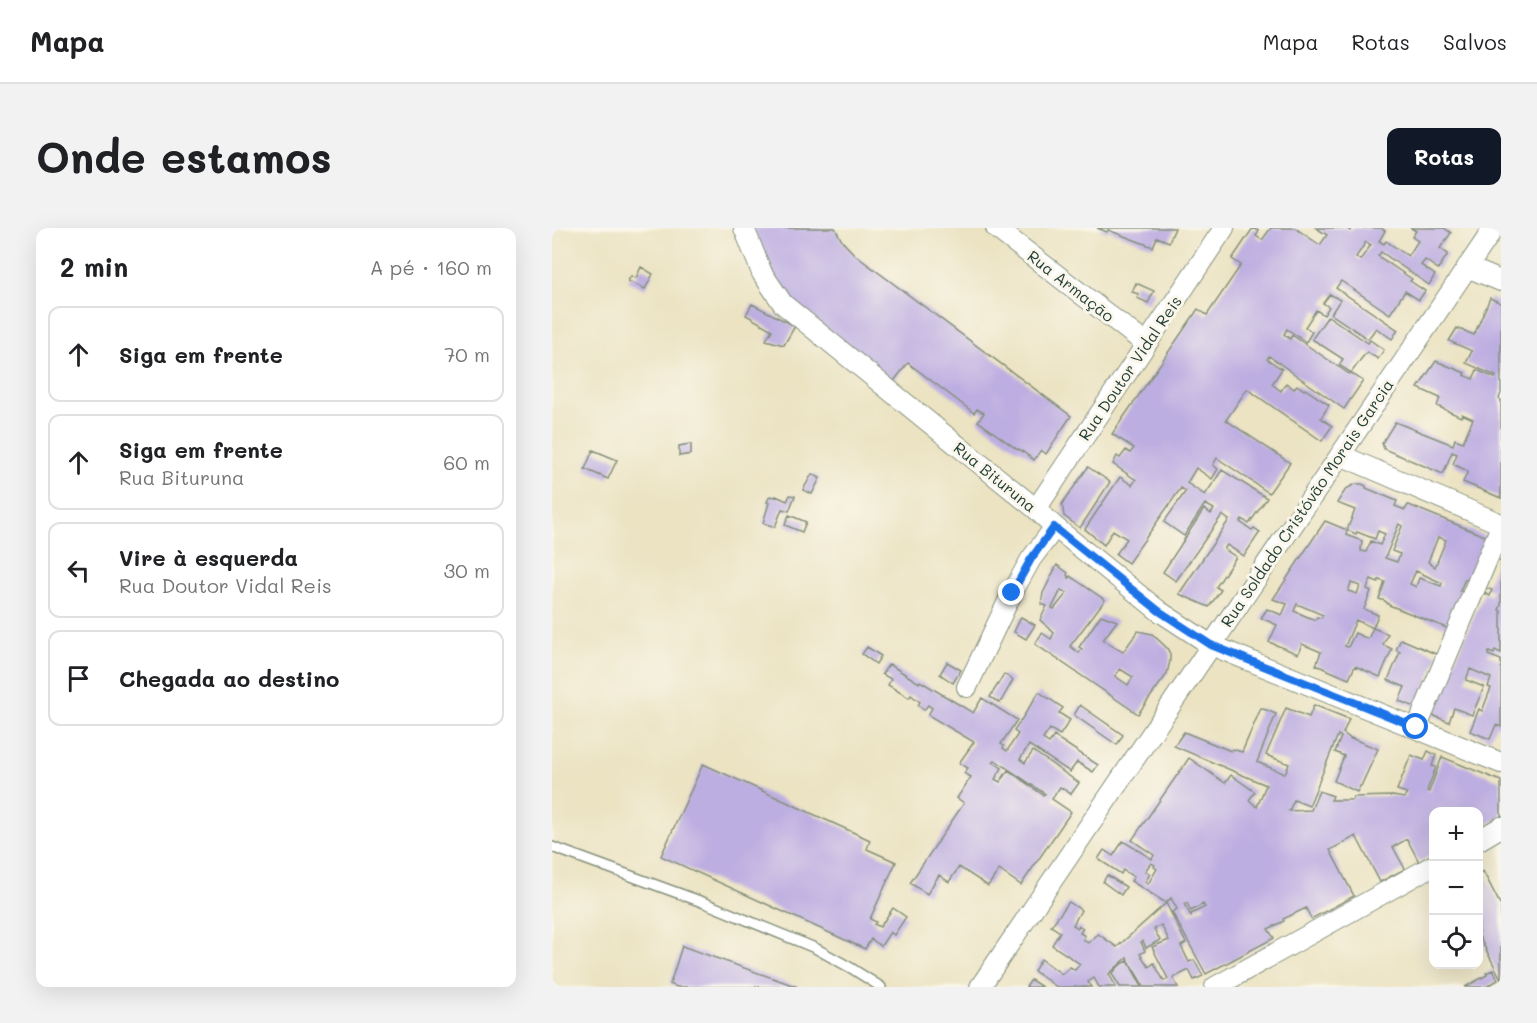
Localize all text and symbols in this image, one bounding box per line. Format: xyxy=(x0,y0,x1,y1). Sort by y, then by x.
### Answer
text: Mapa xyxy=(30,23,105,59)
text: Mapa xyxy=(1263,28,1319,55)
text: Rotas xyxy=(1352,28,1410,55)
text: Salvos xyxy=(1443,28,1507,55)
button: Rotas xyxy=(1387,128,1501,185)
text: Onde estamos xyxy=(36,129,332,184)
street label: Rua Armação xyxy=(1024,245,1119,326)
text: 2 min xyxy=(60,250,128,284)
text: A pé · 160 m xyxy=(370,254,492,280)
street label: Rua Doutor Vidal Reis xyxy=(1073,291,1186,444)
icon: ahead xyxy=(62,338,95,371)
text: Siga em frente xyxy=(119,340,283,369)
text: 70 m xyxy=(444,341,490,367)
street label: Rua Soldado Cristóvão Morais Garcia xyxy=(1215,375,1398,631)
text: Siga em frente xyxy=(119,435,283,464)
street label: Rua Bituruna xyxy=(950,437,1041,516)
icon: ahead xyxy=(62,446,95,479)
text: 60 m xyxy=(443,449,490,475)
text: Rua Bituruna xyxy=(119,464,244,490)
text: Vire à esquerda xyxy=(119,543,298,572)
icon: left xyxy=(62,554,95,587)
text: 30 m xyxy=(444,557,490,583)
text: Rua Doutor Vidal Reis xyxy=(119,572,332,598)
route end xyxy=(998,579,1024,605)
icon: arrive xyxy=(62,662,95,695)
text: Chegada ao destino xyxy=(119,664,339,693)
route start xyxy=(1402,713,1428,739)
map controls xyxy=(1429,807,1483,969)
button: + xyxy=(1429,807,1483,861)
button: − xyxy=(1429,861,1483,915)
button: locate xyxy=(1429,915,1483,969)

